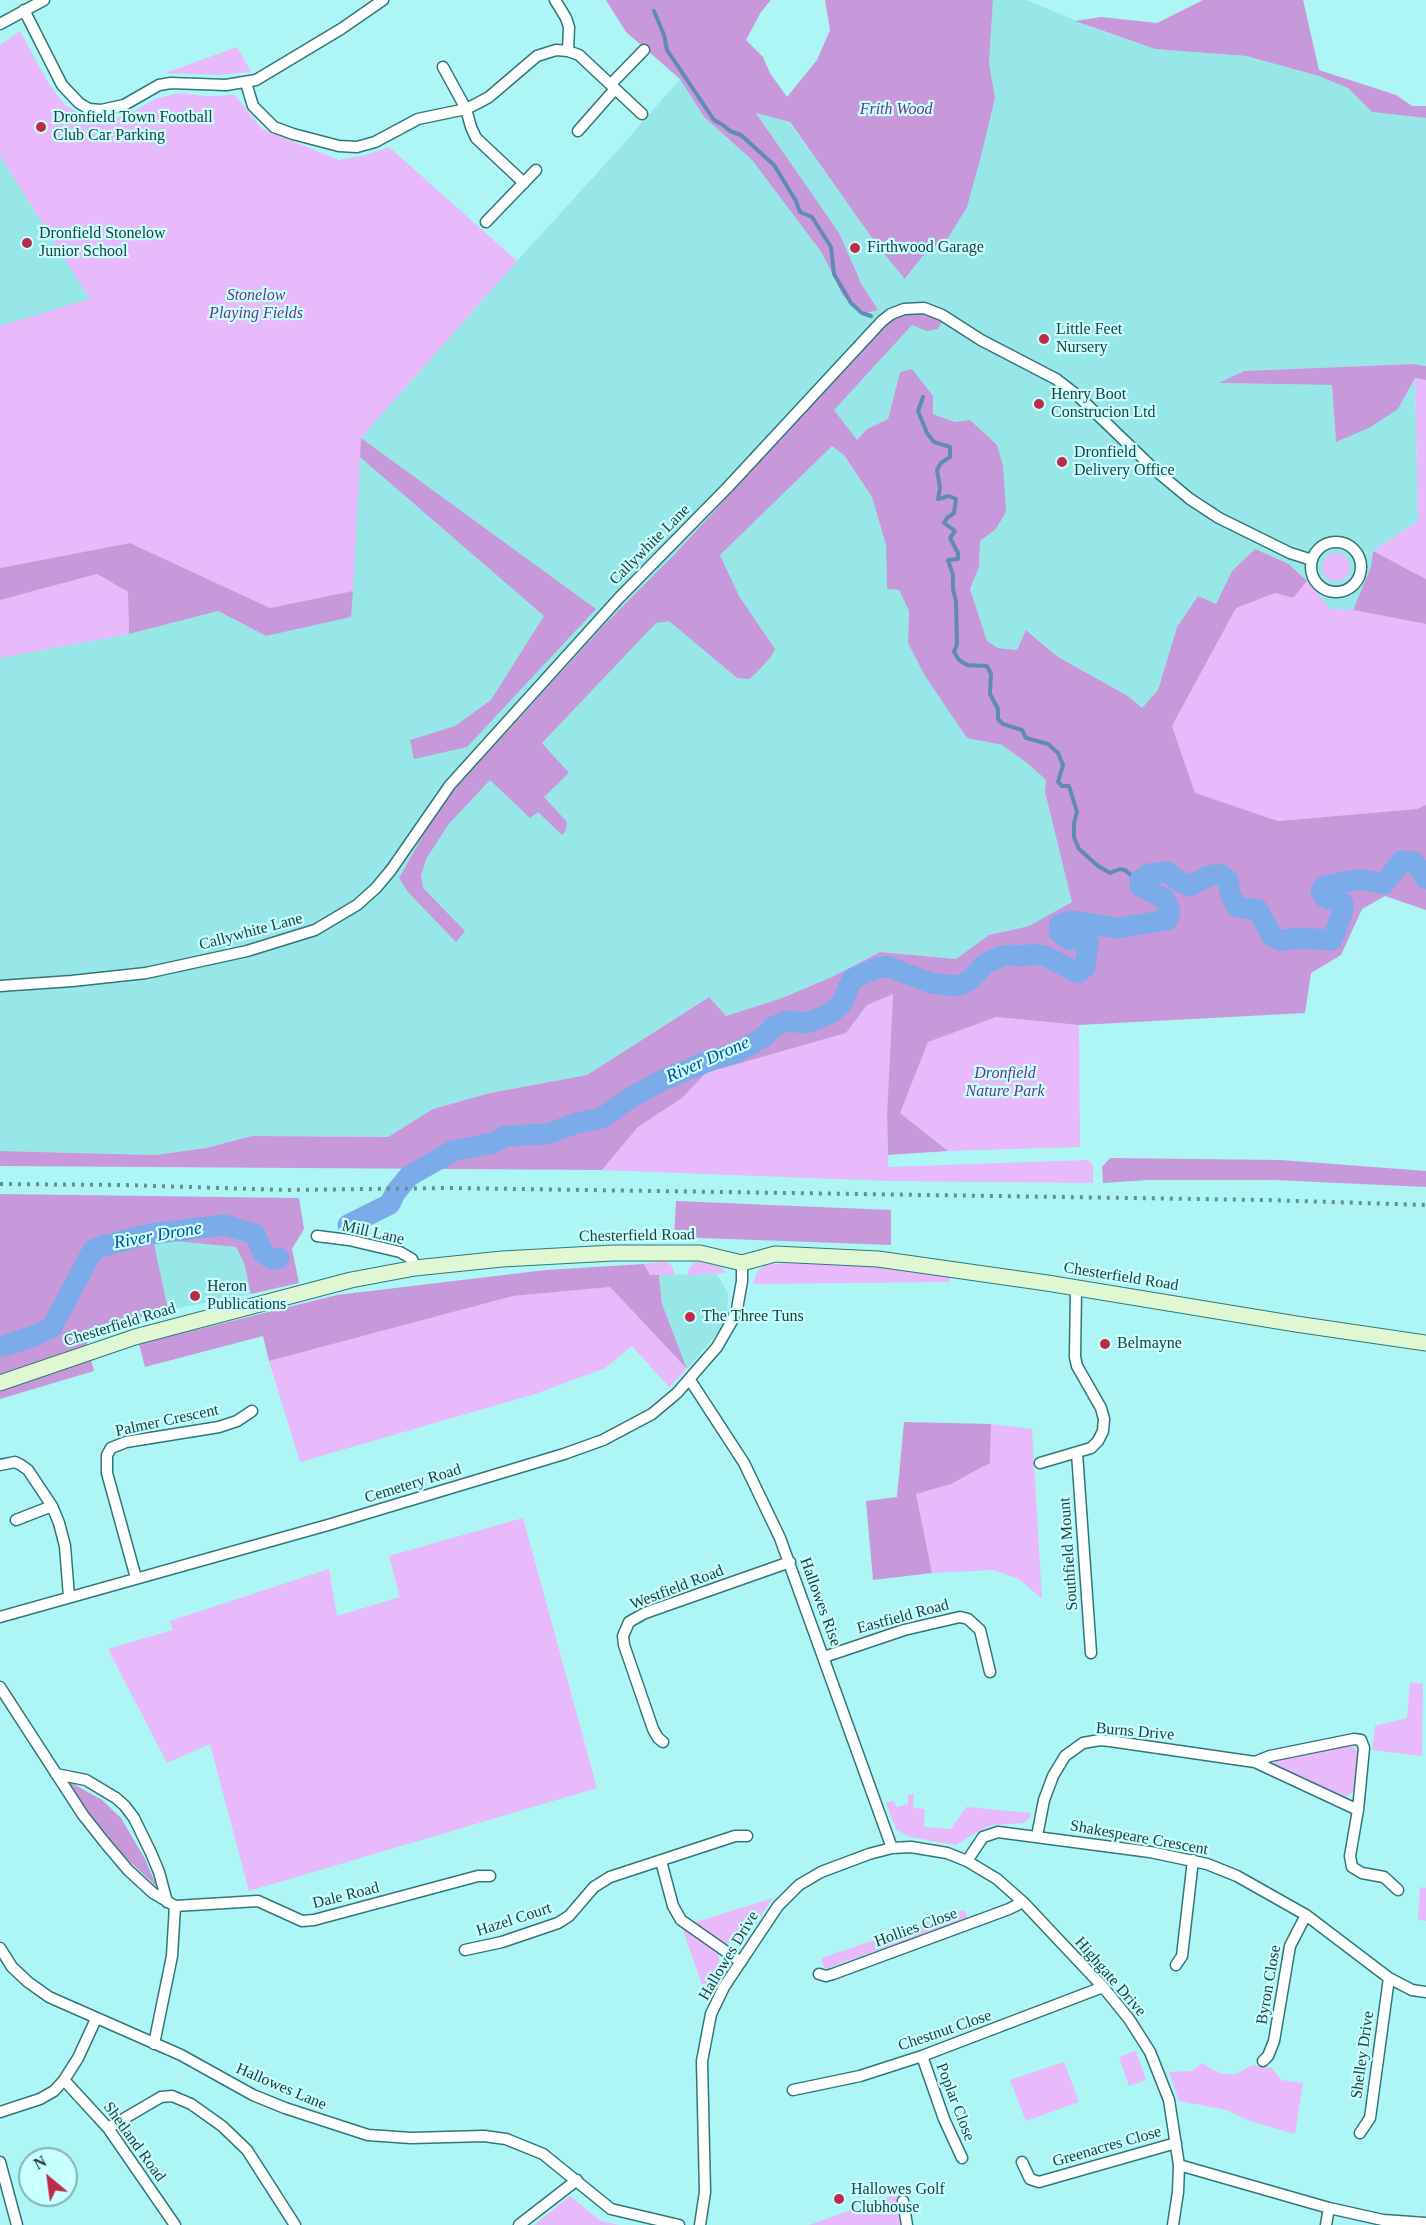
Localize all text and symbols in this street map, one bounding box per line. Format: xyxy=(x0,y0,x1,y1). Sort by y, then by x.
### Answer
park label: Frith Wood xyxy=(860,100,932,120)
place label: Dronfield Town Football Club Car Parking xyxy=(53,108,213,146)
marker: Dronfield Town Football Club Car Parking xyxy=(34,120,48,134)
place label: Dronfield Stonelow Junior School xyxy=(39,224,166,262)
marker: Dronfield Stonelow Junior School xyxy=(20,236,34,250)
place label: Firthwood Garage xyxy=(867,238,984,258)
marker: Firthwood Garage xyxy=(848,241,862,255)
park label: Stonelow Playing Fields xyxy=(209,286,303,324)
place label: Little Feet Nursery xyxy=(1056,320,1122,358)
marker: Little Feet Nursery xyxy=(1037,332,1051,346)
place label: Henry Boot Construcion Ltd xyxy=(1051,385,1155,423)
marker: Henry Boot Construcion Ltd xyxy=(1032,397,1046,411)
place label: Dronfield Delivery Office xyxy=(1074,443,1175,481)
marker: Dronfield Delivery Office xyxy=(1055,455,1069,469)
street label: Callywhite Lane xyxy=(606,501,694,589)
street label: Callywhite Lane xyxy=(197,909,305,955)
water label: River Drone xyxy=(663,1032,753,1088)
park label: Dronfield Nature Park xyxy=(966,1064,1044,1102)
street label: Mill Lane xyxy=(340,1216,406,1250)
water label: River Drone xyxy=(112,1218,204,1254)
street label: Chesterfield Road xyxy=(579,1225,695,1247)
street label: Chesterfield Road xyxy=(1062,1258,1180,1296)
place label: Heron Publications xyxy=(207,1277,286,1315)
marker: Heron Publications xyxy=(188,1289,202,1303)
street label: Chesterfield Road xyxy=(62,1299,178,1351)
place label: The Three Tuns xyxy=(702,1307,804,1327)
marker: The Three Tuns xyxy=(683,1310,697,1324)
place label: Belmayne xyxy=(1117,1334,1182,1354)
marker: Belmayne xyxy=(1098,1337,1112,1351)
street label: Palmer Crescent xyxy=(114,1401,220,1441)
street label: Cemetery Road xyxy=(362,1460,464,1508)
street label: Southfield Mount xyxy=(1055,1497,1083,1611)
street label: Hallowes Rise xyxy=(795,1555,845,1649)
street label: Westfield Road xyxy=(627,1561,727,1615)
street label: Eastfield Road xyxy=(855,1595,951,1639)
street label: Burns Drive xyxy=(1095,1719,1175,1745)
street label: Shakespeare Crescent xyxy=(1068,1816,1210,1860)
street label: Dale Road xyxy=(311,1878,381,1914)
street label: Hazel Court xyxy=(474,1899,554,1941)
street label: Hollies Close xyxy=(872,1904,960,1952)
street label: Hallowes Drive xyxy=(695,1908,763,2004)
street label: Highgate Drive xyxy=(1070,1933,1150,2021)
street label: Byron Close xyxy=(1253,1944,1285,2026)
street label: Chestnut Close xyxy=(896,2006,994,2056)
street label: Shelley Drive xyxy=(1347,2010,1379,2100)
street label: Hallowes Lane xyxy=(233,2059,329,2115)
street label: Poplar Close xyxy=(931,2060,979,2144)
street label: Shetland Road xyxy=(99,2098,169,2186)
street label: Greenacres Close xyxy=(1050,2122,1164,2172)
north arrow xyxy=(18,2147,78,2207)
text: N xyxy=(31,2152,49,2173)
place label: Hallowes Golf Clubhouse xyxy=(851,2180,945,2218)
marker: Hallowes Golf Clubhouse xyxy=(832,2192,846,2206)

